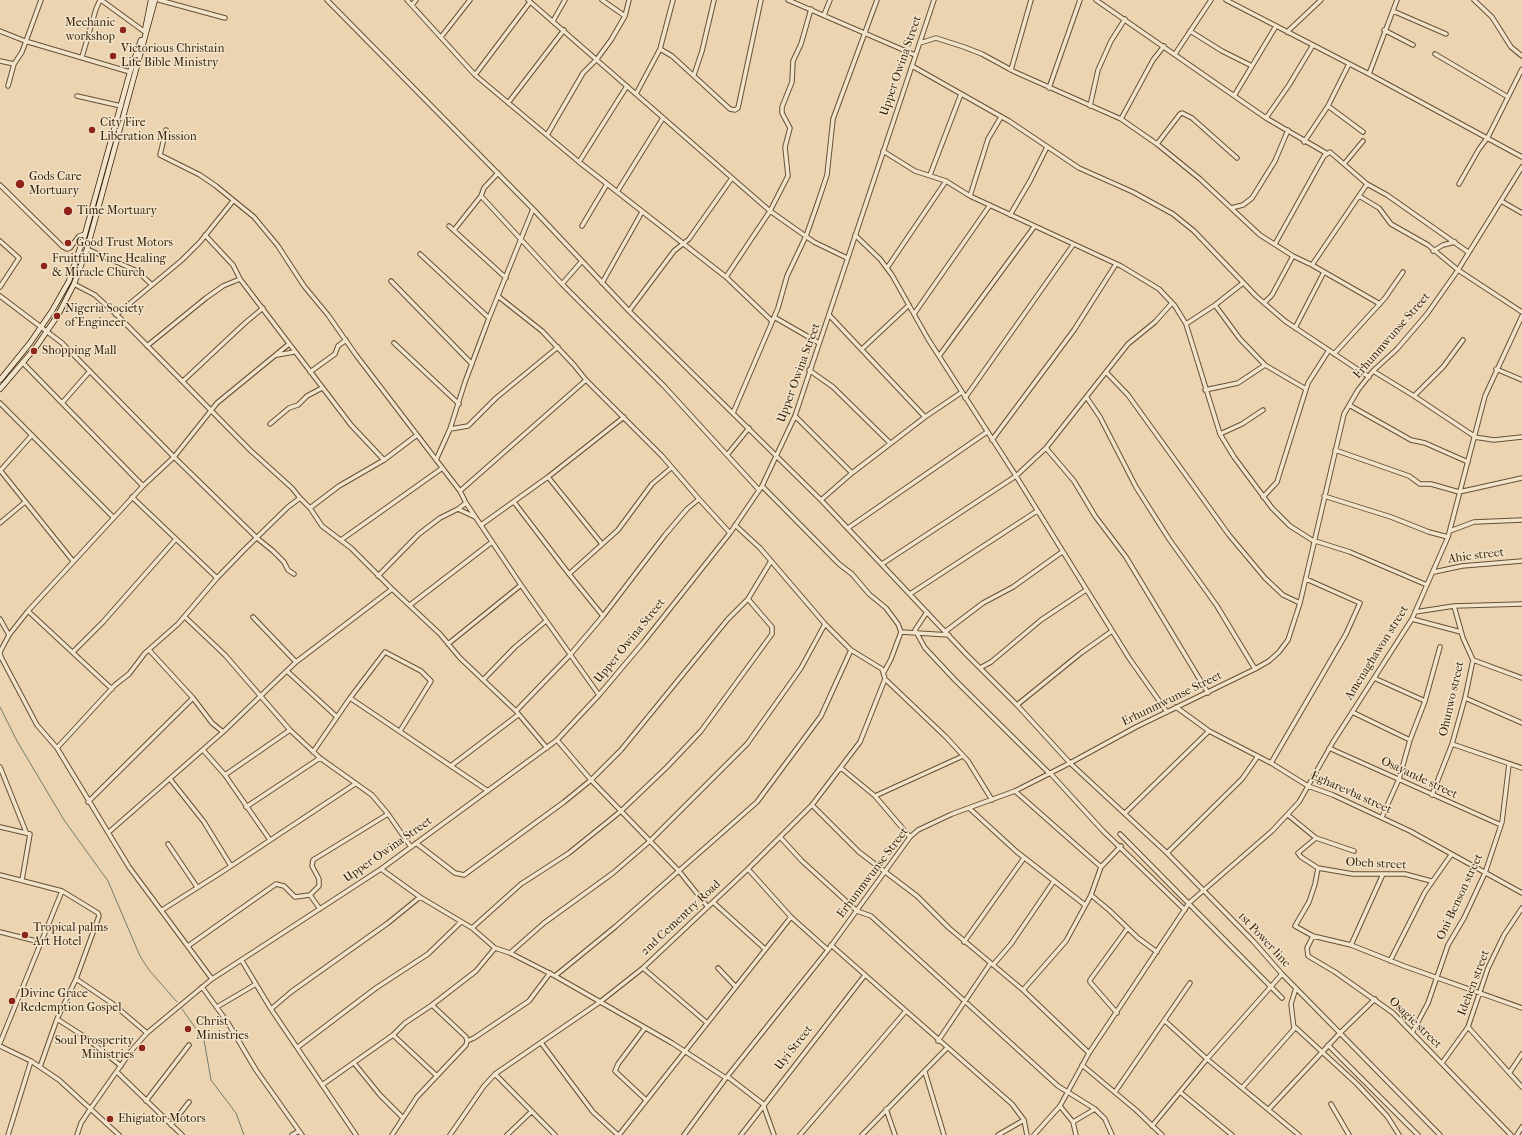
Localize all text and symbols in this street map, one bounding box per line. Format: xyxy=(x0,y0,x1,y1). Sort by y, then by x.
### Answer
street label: Upper Owina Street xyxy=(877,14,925,118)
place label: Mechanic workshop xyxy=(65,16,115,44)
marker: Mechanic workshop xyxy=(118,25,128,35)
place label: Victorious Christain Life Bible Ministry xyxy=(121,42,224,70)
marker: Victorious Christain Life Bible Ministry xyxy=(108,51,118,61)
place label: City Fire Liberation Mission xyxy=(100,116,197,144)
marker: City Fire Liberation Mission xyxy=(87,125,97,135)
place label: Gods Care Mortuary xyxy=(29,170,82,198)
marker: Gods Care Mortuary xyxy=(14,178,26,190)
place label: Time Mortuary xyxy=(77,204,157,218)
marker: Time Mortuary xyxy=(62,205,74,217)
place label: Good Trust Motors xyxy=(76,236,173,250)
marker: Good Trust Motors xyxy=(63,238,73,248)
place label: Fruitfull Vine Healing & Miracle Church xyxy=(52,252,166,280)
marker: Fruitfull Vine Healing & Miracle Church xyxy=(39,261,49,271)
street label: Erhunmwunse Street xyxy=(1351,290,1433,382)
place label: Nigeria Society of Engineer xyxy=(65,302,144,330)
marker: Nigeria Society of Engineer xyxy=(52,311,62,321)
street label: Upper Owina Street xyxy=(774,321,824,425)
place label: Shopping Mall xyxy=(42,344,117,358)
marker: Shopping Mall xyxy=(29,346,39,356)
street label: Ahie street xyxy=(1447,545,1505,567)
street label: Upper Owina Street xyxy=(591,596,669,686)
street label: Amenaghawon street xyxy=(1342,603,1412,703)
street label: Ohunwo street xyxy=(1436,660,1468,738)
street label: Erhunmwunse Street xyxy=(1120,668,1224,730)
street label: Osayande street xyxy=(1378,754,1460,802)
street label: Egharevba street xyxy=(1308,769,1394,817)
street label: Upper Owina Street xyxy=(341,814,435,886)
street label: Erhunmwunse Street xyxy=(834,825,912,921)
street label: Oni-Benson street xyxy=(1434,851,1486,943)
street label: Obeh street xyxy=(1345,855,1407,873)
street label: 2nd Cementry Road xyxy=(638,877,724,959)
street label: 1st Power line xyxy=(1235,909,1293,971)
place label: Tropical palms Art Hotel xyxy=(33,921,108,949)
marker: Tropical palms Art Hotel xyxy=(20,930,30,940)
street label: Idehen street xyxy=(1455,948,1493,1018)
place label: Divine Grace Redemption Gospel xyxy=(20,987,121,1015)
street label: Osagie street xyxy=(1386,994,1444,1052)
marker: Divine Grace Redemption Gospel xyxy=(7,996,17,1006)
place label: Christ Ministries xyxy=(196,1015,249,1043)
street label: Uyi Street xyxy=(772,1023,816,1073)
marker: Christ Ministries xyxy=(183,1024,193,1034)
place label: Soul Prosperity Ministries xyxy=(55,1034,134,1062)
marker: Soul Prosperity Ministries xyxy=(137,1043,147,1053)
place label: Ehigiator Motors xyxy=(118,1112,206,1126)
marker: Ehigiator Motors xyxy=(105,1114,115,1124)

